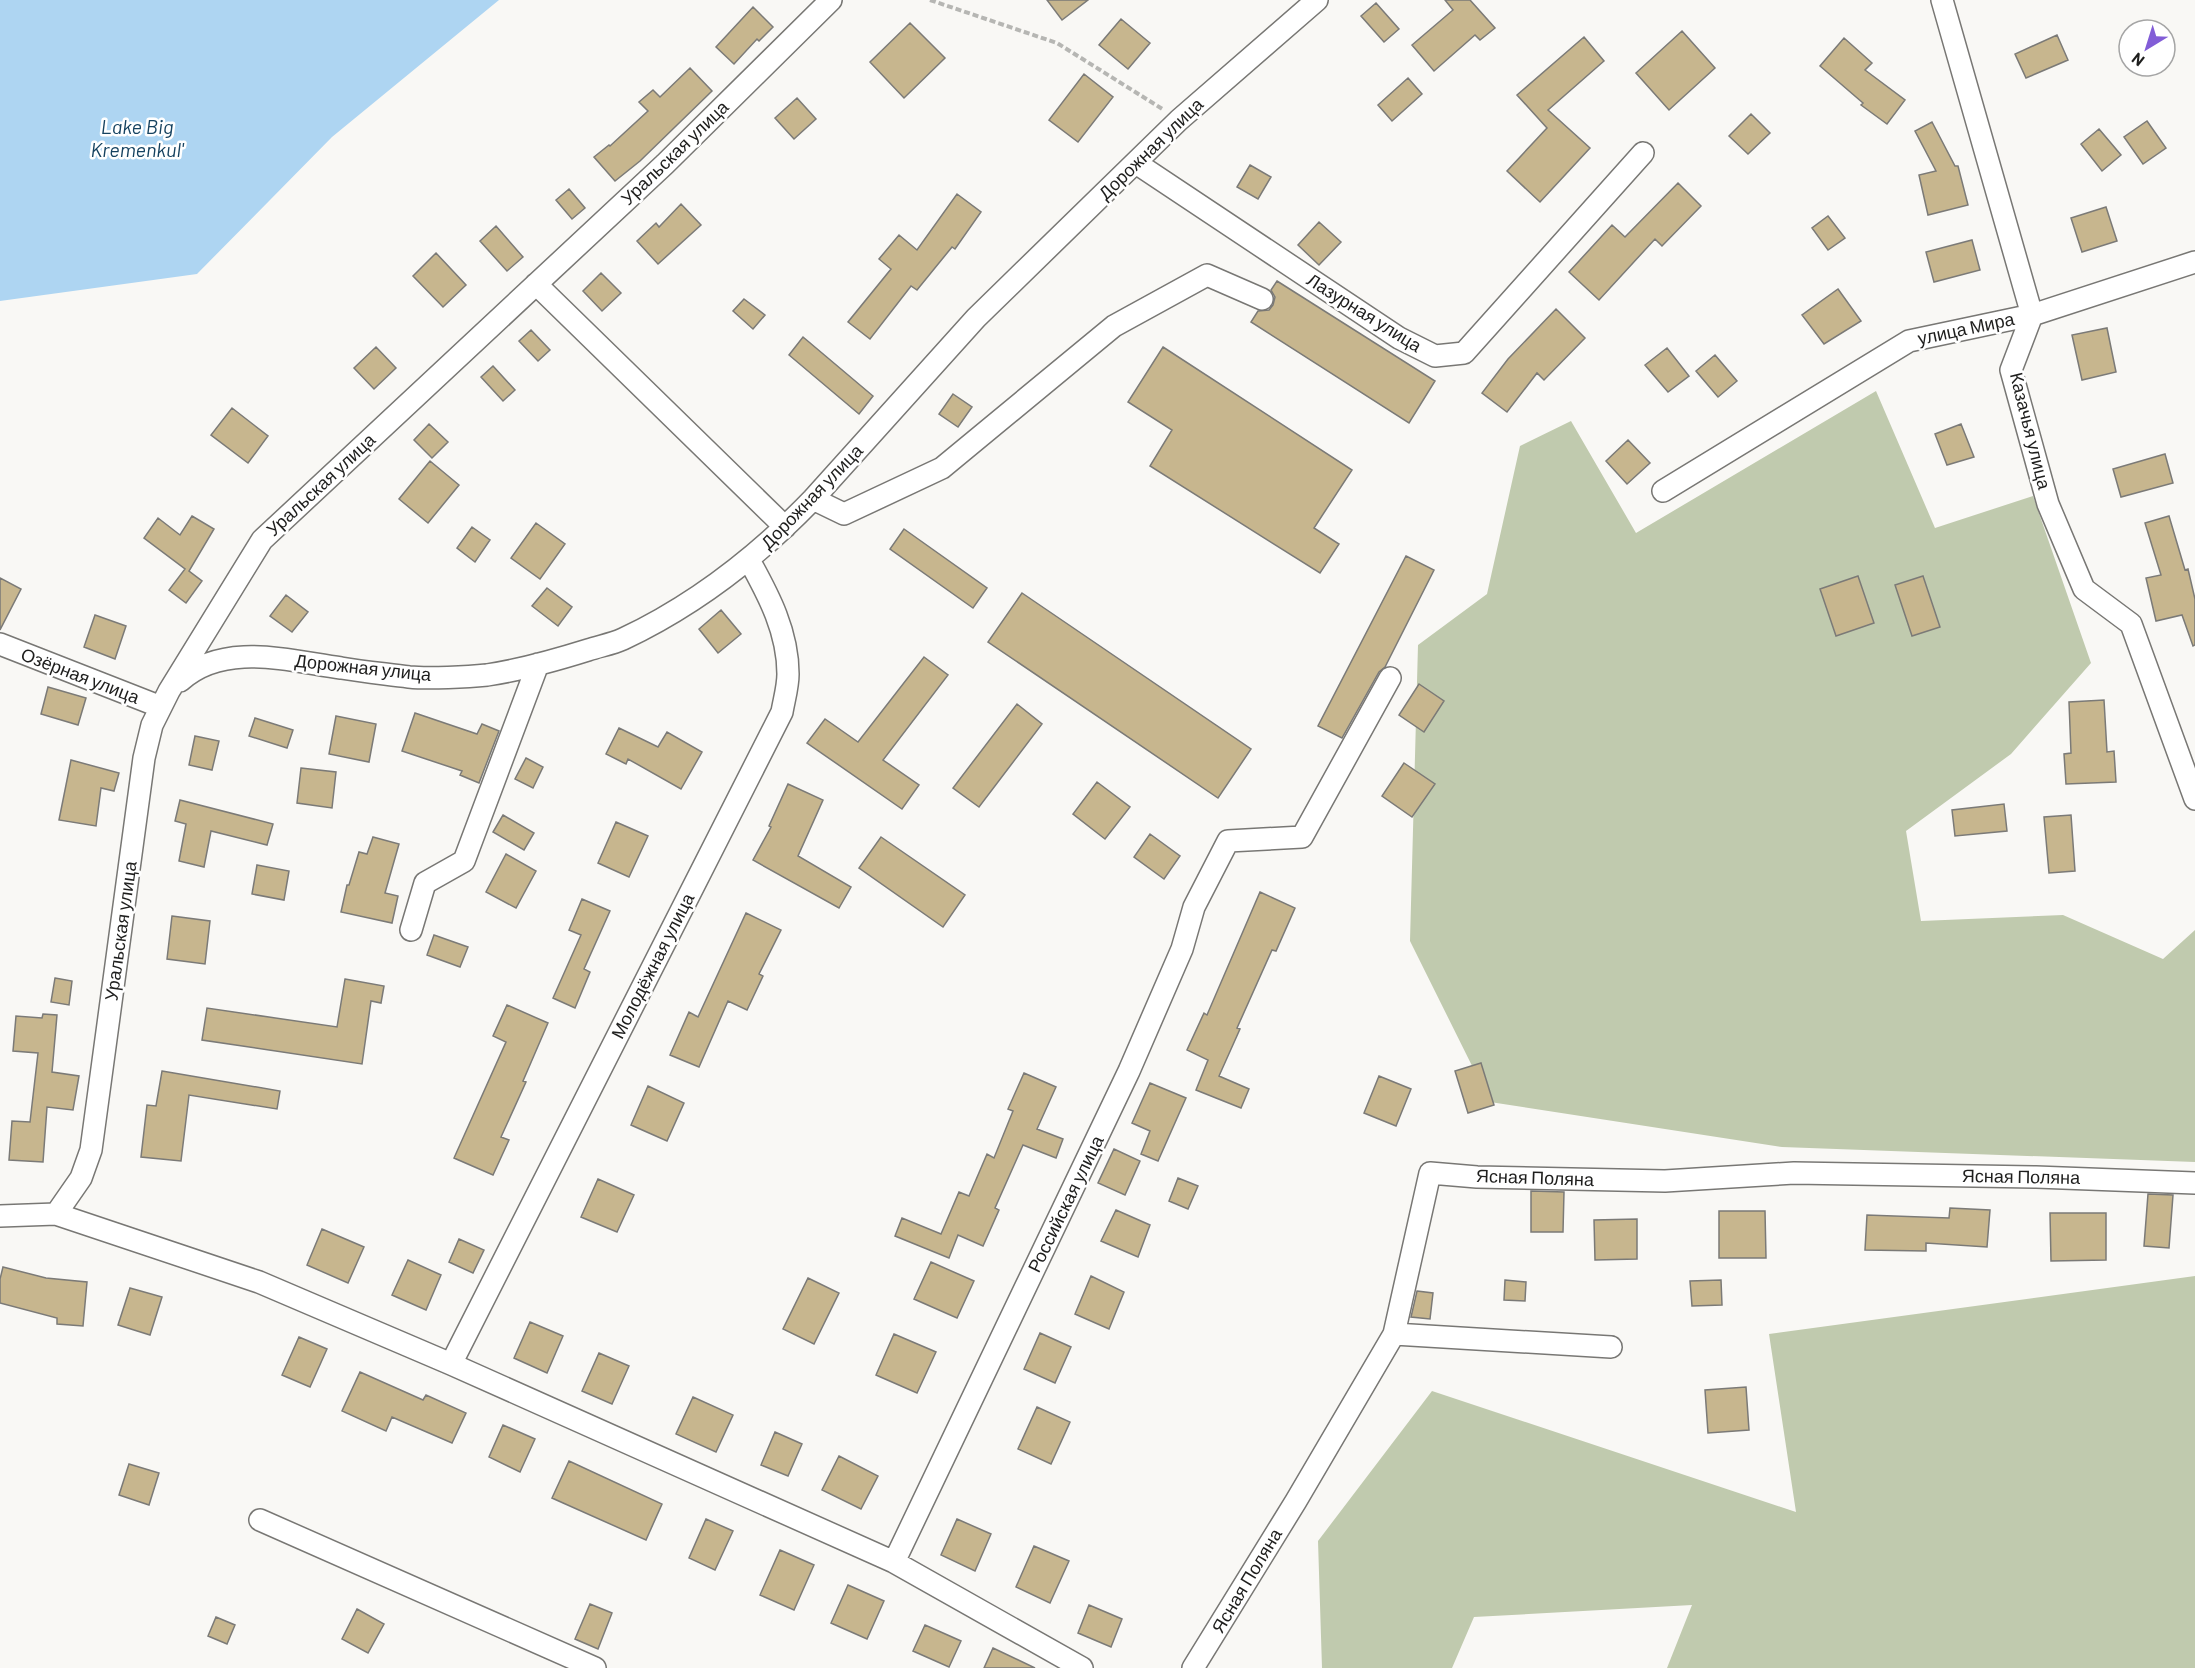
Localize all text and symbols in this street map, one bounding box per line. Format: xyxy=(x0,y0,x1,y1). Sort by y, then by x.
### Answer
north arrow xyxy=(2117,18,2177,78)
text: N xyxy=(2127,49,2147,71)
street label: Дорожная улица xyxy=(1093,92,1208,204)
street label: Уральская улица xyxy=(616,95,733,209)
water label: Lake Big Kremenkul' xyxy=(91,114,185,161)
street label: Лазурная улица xyxy=(1303,268,1427,357)
street label: улица Мира xyxy=(1915,307,2017,349)
street label: Казачья улица xyxy=(2006,370,2056,492)
street label: Уральская улица xyxy=(261,428,380,540)
street label: Дорожная улица xyxy=(756,439,867,553)
street label: Озёрная улица xyxy=(18,642,144,708)
street label: Дорожная улица xyxy=(294,649,433,685)
street label: Уральская улица xyxy=(99,859,141,1002)
street label: Молодёжная улица xyxy=(606,888,699,1042)
street label: Российская улица xyxy=(1022,1131,1108,1276)
street label: Ясная Поляна xyxy=(1476,1164,1595,1190)
street label: Ясная Поляна xyxy=(1962,1164,2081,1188)
street label: Ясная Поляна xyxy=(1206,1523,1286,1637)

